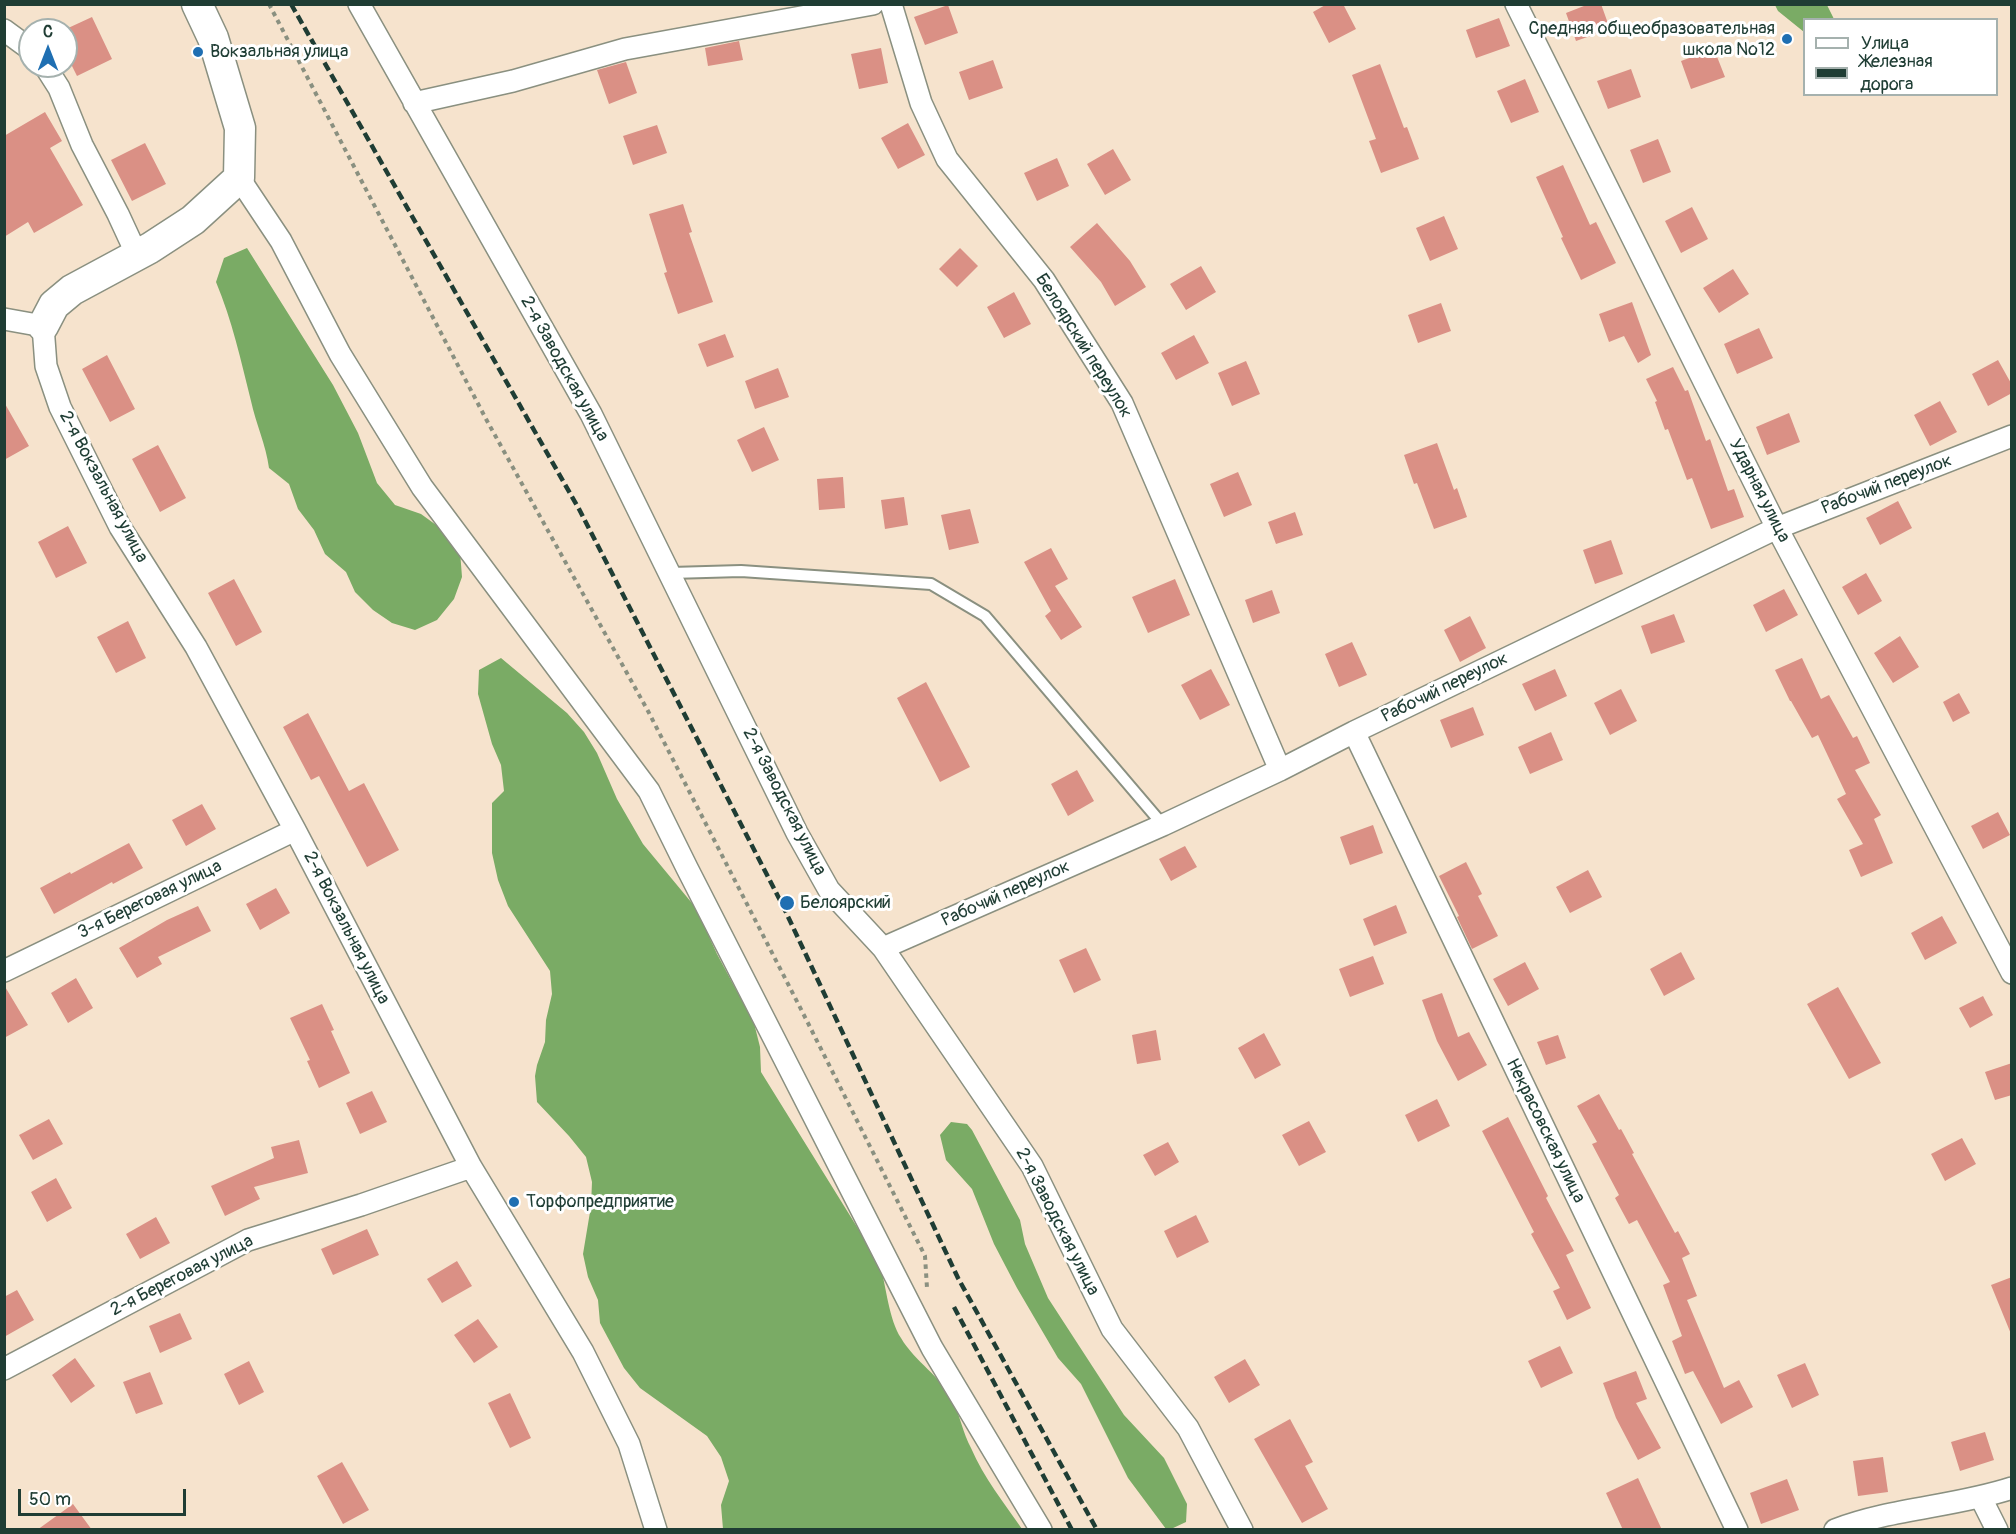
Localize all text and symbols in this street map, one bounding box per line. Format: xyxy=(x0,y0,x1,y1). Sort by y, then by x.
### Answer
north arrow xyxy=(18,18,78,78)
place label: Средняя общеобразовательная школа №12 xyxy=(1529,18,1775,60)
legend xyxy=(1803,18,1998,96)
text: С xyxy=(43,22,53,42)
marker: Средняя общеобразовательная школа №12 xyxy=(1780,32,1794,46)
text: Улица xyxy=(1861,32,1909,55)
place label: Вокзальная улица xyxy=(210,41,348,63)
marker: Вокзальная улица xyxy=(191,45,205,59)
text: Железная дорога xyxy=(1860,50,1933,96)
street label: Белоярский переулок xyxy=(1030,270,1136,422)
street label: 2-я Заводская улица xyxy=(515,293,613,445)
street label: 2-я Вокзальная улица xyxy=(54,408,152,566)
street label: Ударная улица xyxy=(1724,436,1794,546)
street label: Рабочий переулок xyxy=(1819,450,1955,520)
street label: Рабочий переулок xyxy=(1378,648,1512,728)
street label: 2-я Заводская улица xyxy=(737,725,831,879)
street label: 2-я Вокзальная улица xyxy=(298,848,394,1008)
street label: 3-я Береговая улица xyxy=(75,856,225,944)
street label: Рабочий переулок xyxy=(939,856,1073,932)
place label: Белоярский xyxy=(800,892,891,914)
marker: Белоярский xyxy=(778,894,796,912)
street label: Некрасовская улица xyxy=(1501,1055,1589,1207)
street label: 2-я Заводская улица xyxy=(1010,1145,1104,1299)
place label: Торфопредприятие xyxy=(526,1191,674,1213)
marker: Торфопредприятие xyxy=(507,1195,521,1209)
street label: 2-я Береговая улица xyxy=(107,1231,257,1321)
scale bar xyxy=(21,1477,189,1515)
text: 50 m xyxy=(29,1488,71,1511)

